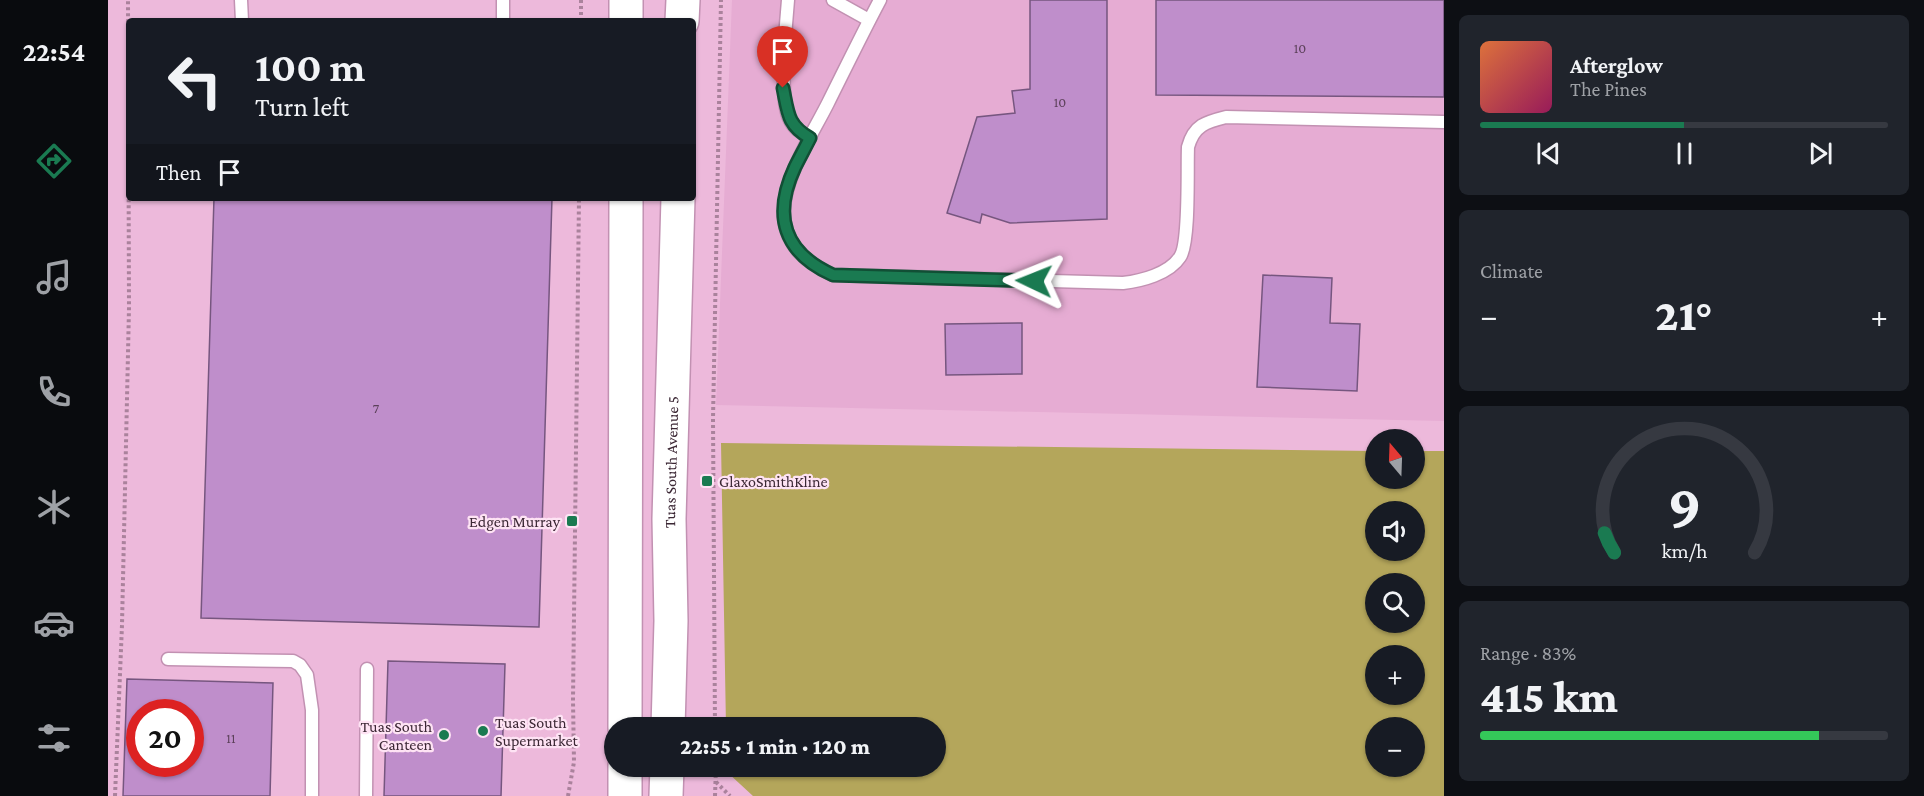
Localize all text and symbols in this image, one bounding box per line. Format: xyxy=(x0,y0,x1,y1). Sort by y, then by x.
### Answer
pin xyxy=(757,26,808,88)
icon: arrive xyxy=(766,35,799,68)
text: 22:54 xyxy=(23,37,85,67)
house number: 10 xyxy=(1294,40,1306,56)
icon: left xyxy=(156,42,234,120)
text: 100 m xyxy=(255,43,365,90)
text: Afterglow xyxy=(1570,53,1663,78)
text: The Pines xyxy=(1570,78,1647,100)
text: Turn left xyxy=(255,92,349,122)
house number: 10 xyxy=(1054,94,1066,110)
icon: previous xyxy=(1532,137,1565,170)
icon: pause xyxy=(1668,137,1701,170)
icon: next xyxy=(1804,137,1837,170)
icon: directions xyxy=(33,140,75,182)
icon: arrive xyxy=(213,156,246,189)
text: Then xyxy=(156,160,201,185)
position arrow xyxy=(1002,249,1066,313)
icon: music xyxy=(33,256,75,298)
text: Climate xyxy=(1480,260,1543,282)
text: 21° xyxy=(1655,290,1713,340)
text: − xyxy=(1480,297,1497,334)
text: + xyxy=(1871,297,1888,334)
icon: phone xyxy=(33,371,75,413)
street label: Tuas South Avenue 5 xyxy=(660,396,681,528)
house number: 7 xyxy=(373,400,380,416)
north arrow xyxy=(1365,429,1425,489)
map controls xyxy=(1365,429,1425,777)
text: 9 xyxy=(1667,471,1701,540)
place label: GlaxoSmithKline xyxy=(719,473,828,490)
marker: GlaxoSmithKline xyxy=(700,474,714,488)
icon: climate xyxy=(33,486,75,528)
button: sound xyxy=(1365,501,1425,561)
place label: Edgen Murray xyxy=(469,513,561,531)
marker: Edgen Murray xyxy=(565,514,579,528)
text: km/h xyxy=(1661,539,1708,563)
button: search xyxy=(1365,573,1425,633)
icon: car xyxy=(33,602,75,644)
text: Range · 83% xyxy=(1480,642,1576,664)
button: + xyxy=(1365,645,1425,705)
text: 415 km xyxy=(1480,672,1618,722)
speed limit sign: 20 xyxy=(126,699,204,777)
place label: Tuas South Supermarket xyxy=(495,714,578,750)
icon: filters xyxy=(33,717,75,759)
button: − xyxy=(1365,717,1425,777)
place label: Tuas South Canteen xyxy=(360,718,432,753)
marker: Tuas South Supermarket xyxy=(476,724,490,738)
marker: Tuas South Canteen xyxy=(437,728,451,742)
house number: 11 xyxy=(226,730,236,746)
text: 22:55 · 1 min · 120 m xyxy=(680,734,870,759)

